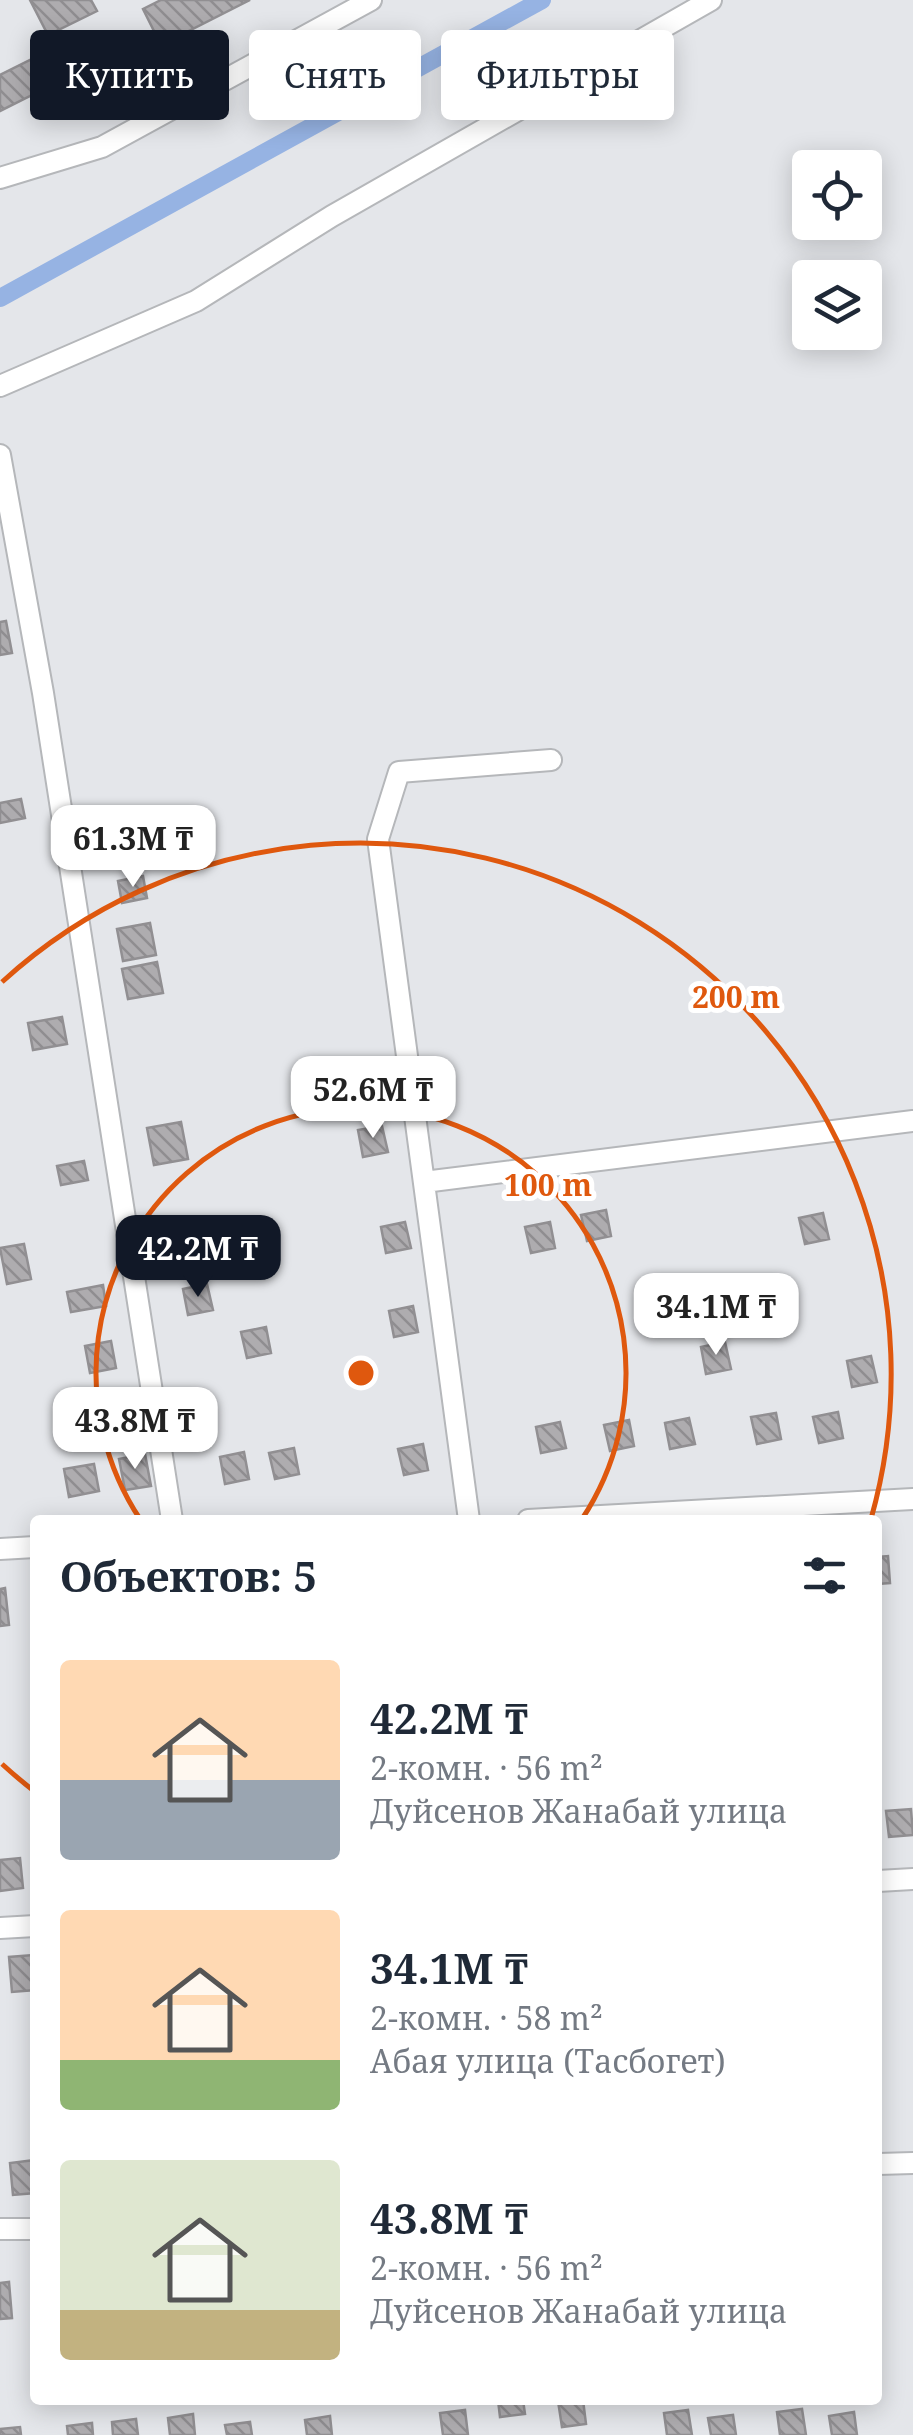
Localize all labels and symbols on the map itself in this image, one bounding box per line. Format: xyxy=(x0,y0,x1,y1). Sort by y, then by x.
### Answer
pin: 61.3M ₸ xyxy=(41,805,225,890)
text: 200 m xyxy=(692,976,780,1017)
pin: 52.6M ₸ xyxy=(281,1056,465,1141)
text: 100 m xyxy=(504,1164,592,1205)
pin: 42.2M ₸ xyxy=(106,1215,290,1300)
pin: 34.1M ₸ xyxy=(624,1273,808,1358)
centre of rings xyxy=(343,1355,379,1391)
pin: 43.8M ₸ xyxy=(43,1387,227,1472)

